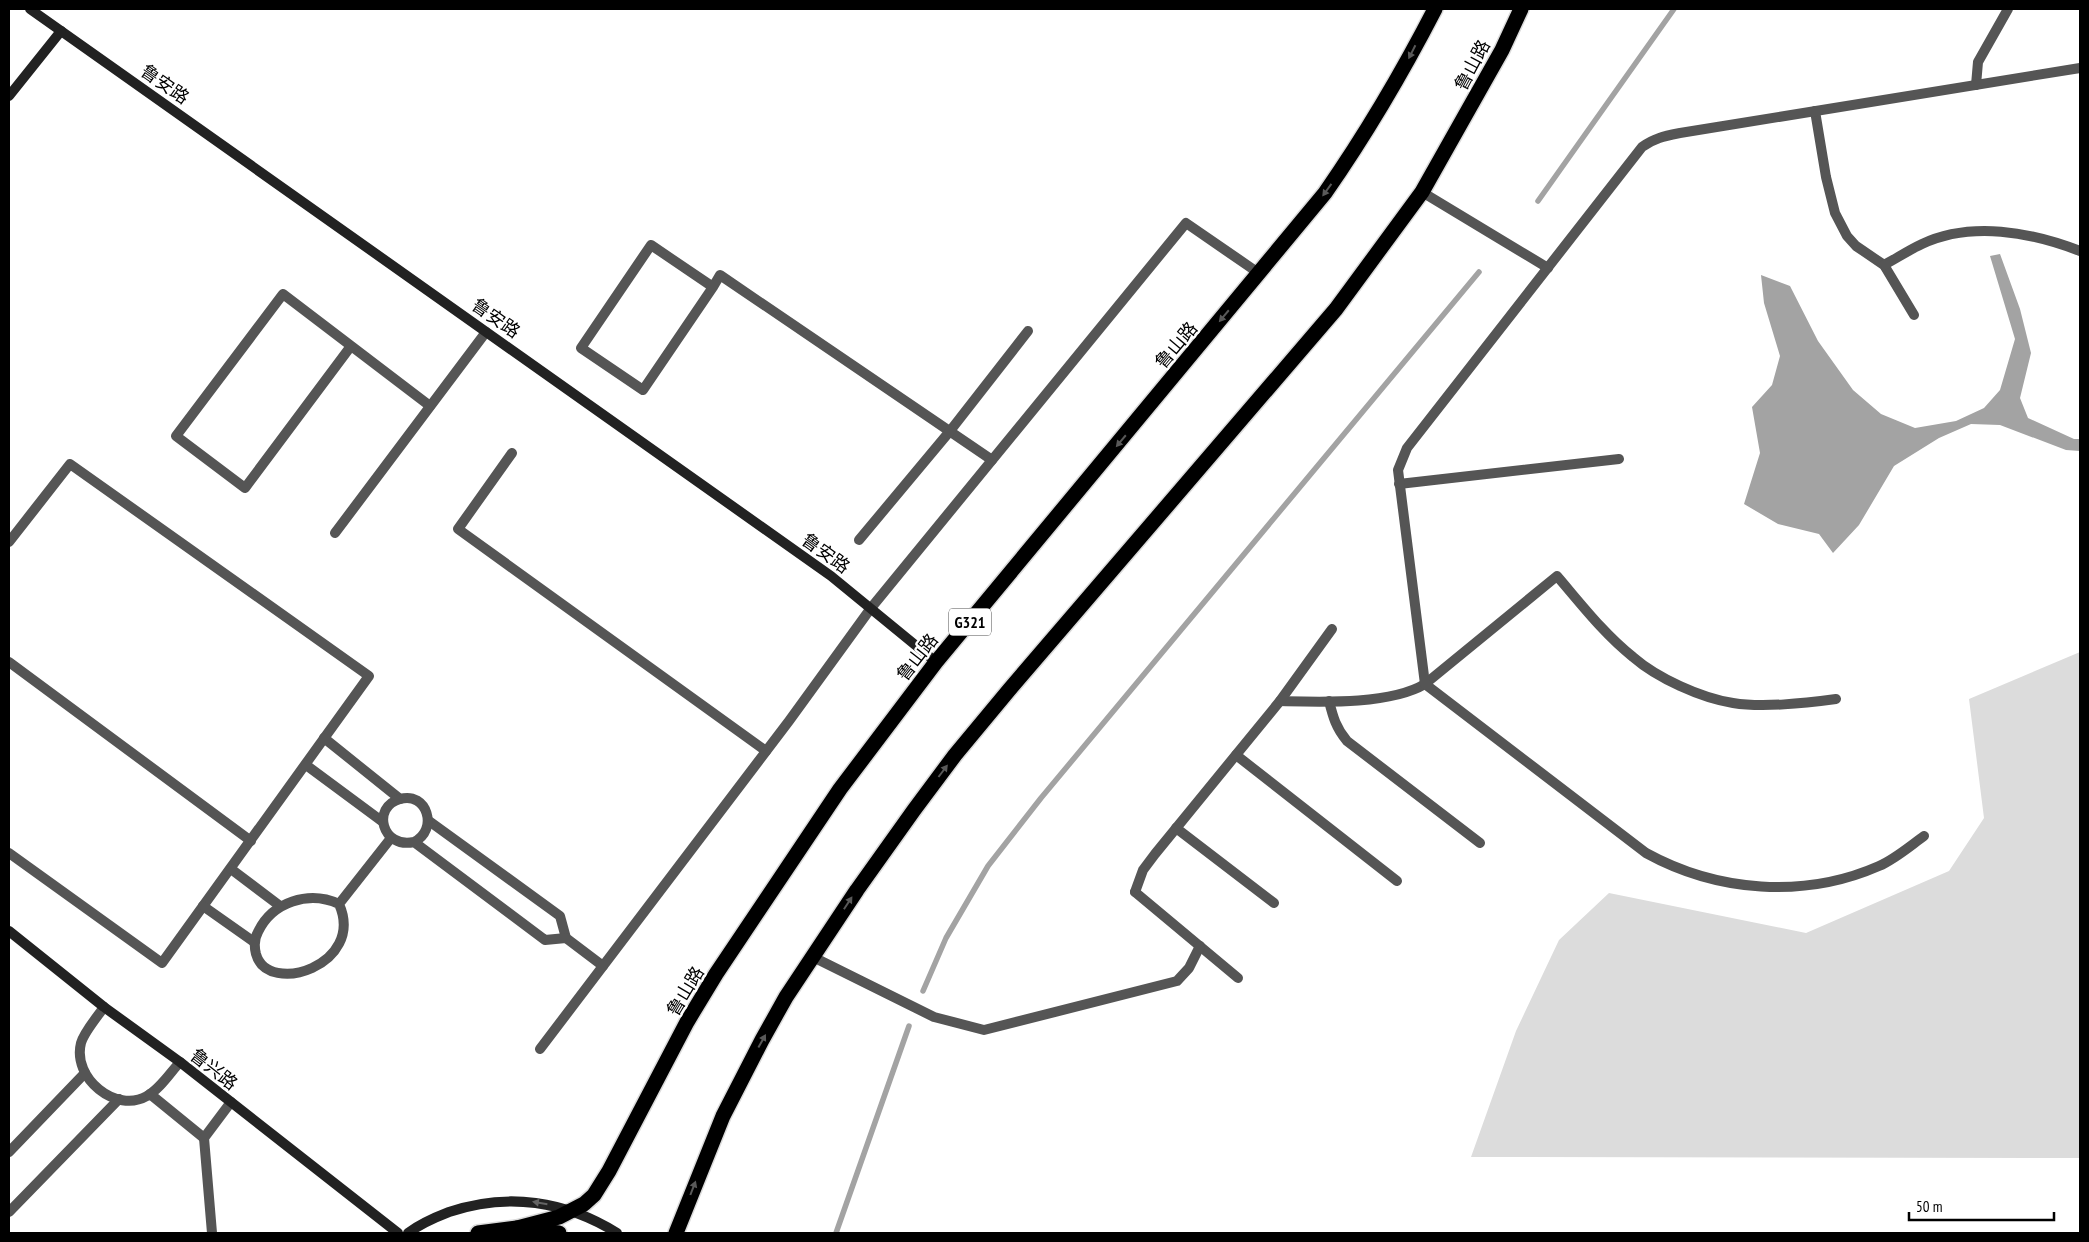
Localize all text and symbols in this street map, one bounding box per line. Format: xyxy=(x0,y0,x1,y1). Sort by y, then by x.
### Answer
street label: 鲁山路 xyxy=(1449,36,1495,94)
one-way arrow xyxy=(1408,45,1416,59)
street label: 鲁安路 xyxy=(136,59,194,109)
one-way arrow xyxy=(1322,183,1332,197)
street label: 鲁安路 xyxy=(467,293,525,343)
one-way arrow xyxy=(1219,310,1230,323)
street label: 鲁山路 xyxy=(1150,317,1202,373)
one-way arrow xyxy=(1115,435,1126,448)
street label: 鲁安路 xyxy=(797,528,855,578)
road number: G321 xyxy=(949,608,991,636)
street label: 鲁山路 xyxy=(891,629,943,685)
one-way arrow xyxy=(938,764,948,778)
one-way arrow xyxy=(844,896,853,910)
street label: 鲁山路 xyxy=(661,962,709,1020)
one-way arrow xyxy=(758,1033,766,1048)
street label: 鲁兴路 xyxy=(186,1043,242,1095)
one-way arrow xyxy=(690,1180,697,1195)
scale bar xyxy=(1909,1190,2054,1222)
text: 50 m xyxy=(1916,1197,1942,1216)
one-way arrow xyxy=(531,1199,547,1207)

